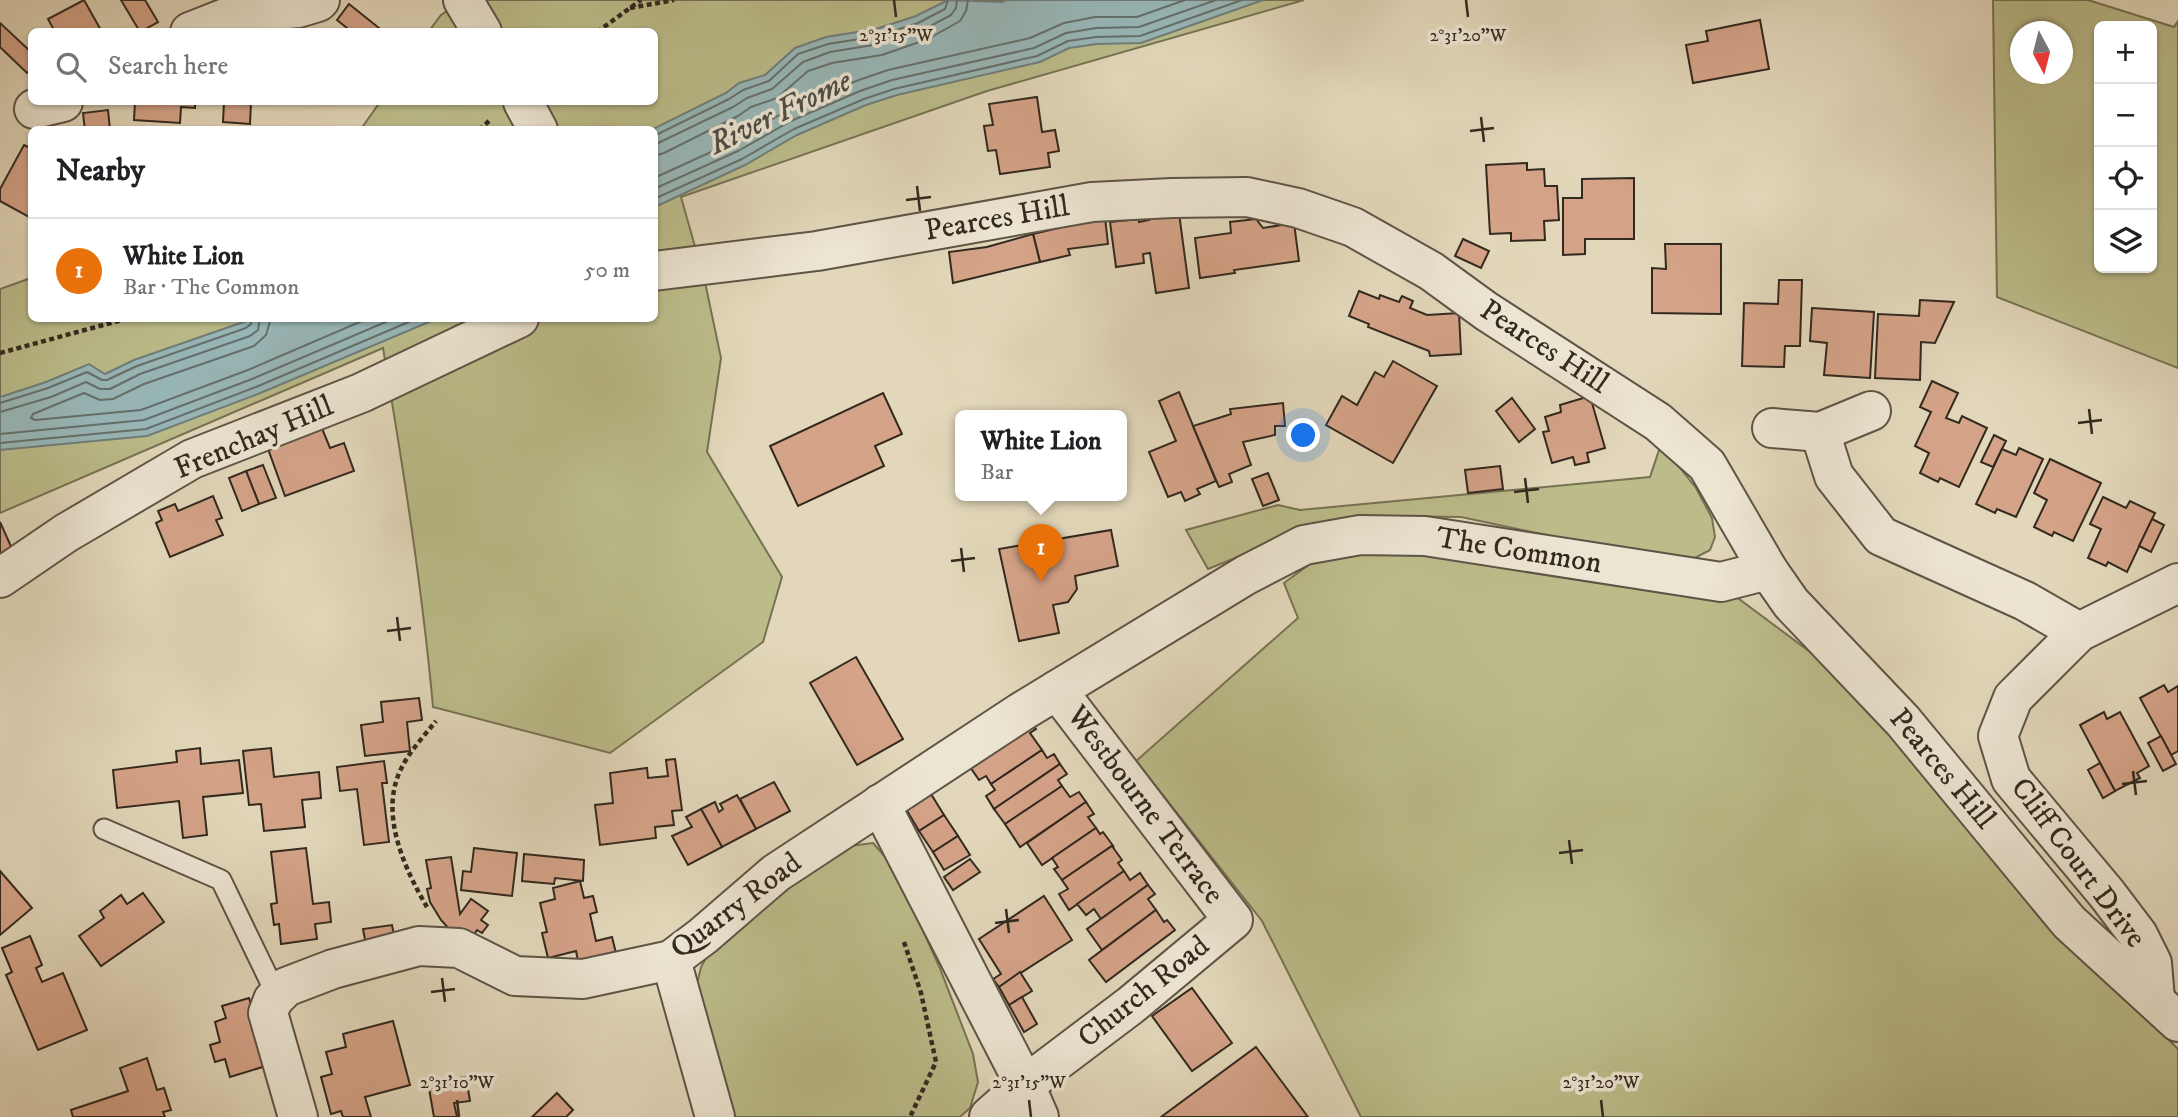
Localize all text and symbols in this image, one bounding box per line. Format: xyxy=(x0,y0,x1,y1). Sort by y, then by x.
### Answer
north arrow xyxy=(2010,21,2073,84)
map controls xyxy=(2094,21,2157,273)
button: + xyxy=(2094,21,2157,84)
text: 2°31'15"W xyxy=(859,25,933,47)
text: 2°31'20"W xyxy=(1430,25,1507,47)
search box xyxy=(28,28,658,105)
icon: search xyxy=(52,48,90,86)
text: Search here xyxy=(108,50,228,83)
water label: River Frome xyxy=(701,61,859,165)
button: − xyxy=(2094,84,2157,147)
button: locate xyxy=(2094,147,2157,210)
text: Nearby xyxy=(56,153,145,190)
street label: Pearces Hill xyxy=(922,188,1072,250)
button: layers xyxy=(2094,210,2157,273)
text: White Lion xyxy=(123,240,244,273)
text: 1 xyxy=(75,256,83,285)
text: 50 m xyxy=(584,256,630,285)
text: Bar · The Common xyxy=(123,273,299,302)
street label: Pearces Hill xyxy=(1473,292,1615,402)
street label: Frenchay Hill xyxy=(169,388,339,488)
popup xyxy=(955,410,1127,501)
your location xyxy=(1286,418,1320,452)
text: White Lion xyxy=(980,425,1102,458)
text: Bar xyxy=(980,458,1013,487)
street label: The Common xyxy=(1434,520,1605,582)
pin: 1 xyxy=(1018,524,1064,582)
street label: Westbourne Terrace xyxy=(1058,697,1232,912)
street label: Pearces Hill xyxy=(1881,701,2003,837)
street label: Cliff Court Drive xyxy=(2002,771,2154,955)
street label: Quarry Road xyxy=(663,845,809,967)
street label: Church Road xyxy=(1071,928,1217,1056)
text: 2°31'10"W xyxy=(420,1072,495,1094)
text: 2°31'15"W xyxy=(992,1072,1066,1094)
text: 2°31'20"W xyxy=(1563,1072,1640,1094)

